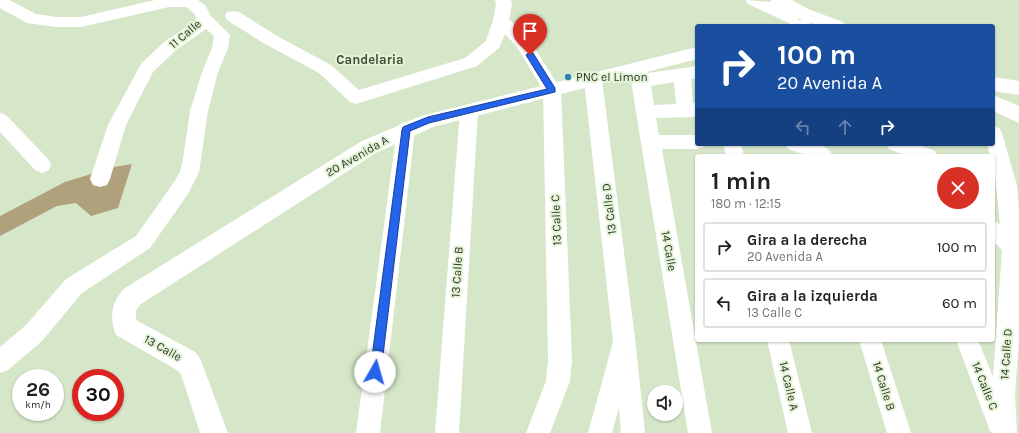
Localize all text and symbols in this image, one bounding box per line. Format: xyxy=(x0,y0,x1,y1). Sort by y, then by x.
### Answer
pin xyxy=(513,14,547,55)
street label: 11 Calle xyxy=(166,17,204,51)
icon: arrive xyxy=(519,20,541,42)
text: 100 m xyxy=(777,38,856,71)
icon: right xyxy=(711,40,763,92)
district label: Candelaria xyxy=(336,52,404,67)
place label: PNC el Limon xyxy=(576,70,648,84)
marker: PNC el Limon xyxy=(563,72,573,82)
text: 20 Avenida A xyxy=(777,72,882,94)
icon: left xyxy=(792,116,814,138)
icon: ahead xyxy=(834,116,856,138)
icon: right xyxy=(876,116,898,138)
street label: 20 Avenida A xyxy=(323,132,391,180)
text: 1 min xyxy=(711,167,771,195)
button: close xyxy=(937,167,979,209)
street label: 13 Calle D xyxy=(599,183,619,235)
street label: 13 Calle C xyxy=(548,194,564,246)
text: 180 m · 12:15 xyxy=(711,196,781,211)
street label: 14 Calle xyxy=(659,230,679,272)
text: Gira a la derecha xyxy=(747,231,867,249)
icon: right xyxy=(713,236,735,258)
text: 100 m xyxy=(937,238,977,256)
street label: 13 Calle B xyxy=(448,246,466,298)
text: 20 Avenida A xyxy=(747,249,823,264)
text: Gira a la izquierda xyxy=(747,287,878,305)
icon: left xyxy=(713,292,735,314)
text: 60 m xyxy=(942,294,977,312)
text: 13 Calle C xyxy=(747,305,802,320)
street label: 14 Calle D xyxy=(997,328,1015,380)
street label: 13 Calle xyxy=(142,332,184,364)
position arrow xyxy=(354,351,396,393)
street label: 14 Calle A xyxy=(777,360,801,412)
street label: 14 Calle B xyxy=(870,360,898,412)
street label: 14 Calle C xyxy=(969,360,1001,412)
speed limit sign: 30 xyxy=(72,369,124,421)
text: 26 xyxy=(26,378,50,401)
map controls xyxy=(647,385,683,421)
button: sound xyxy=(647,385,683,421)
text: km/h xyxy=(25,399,51,411)

